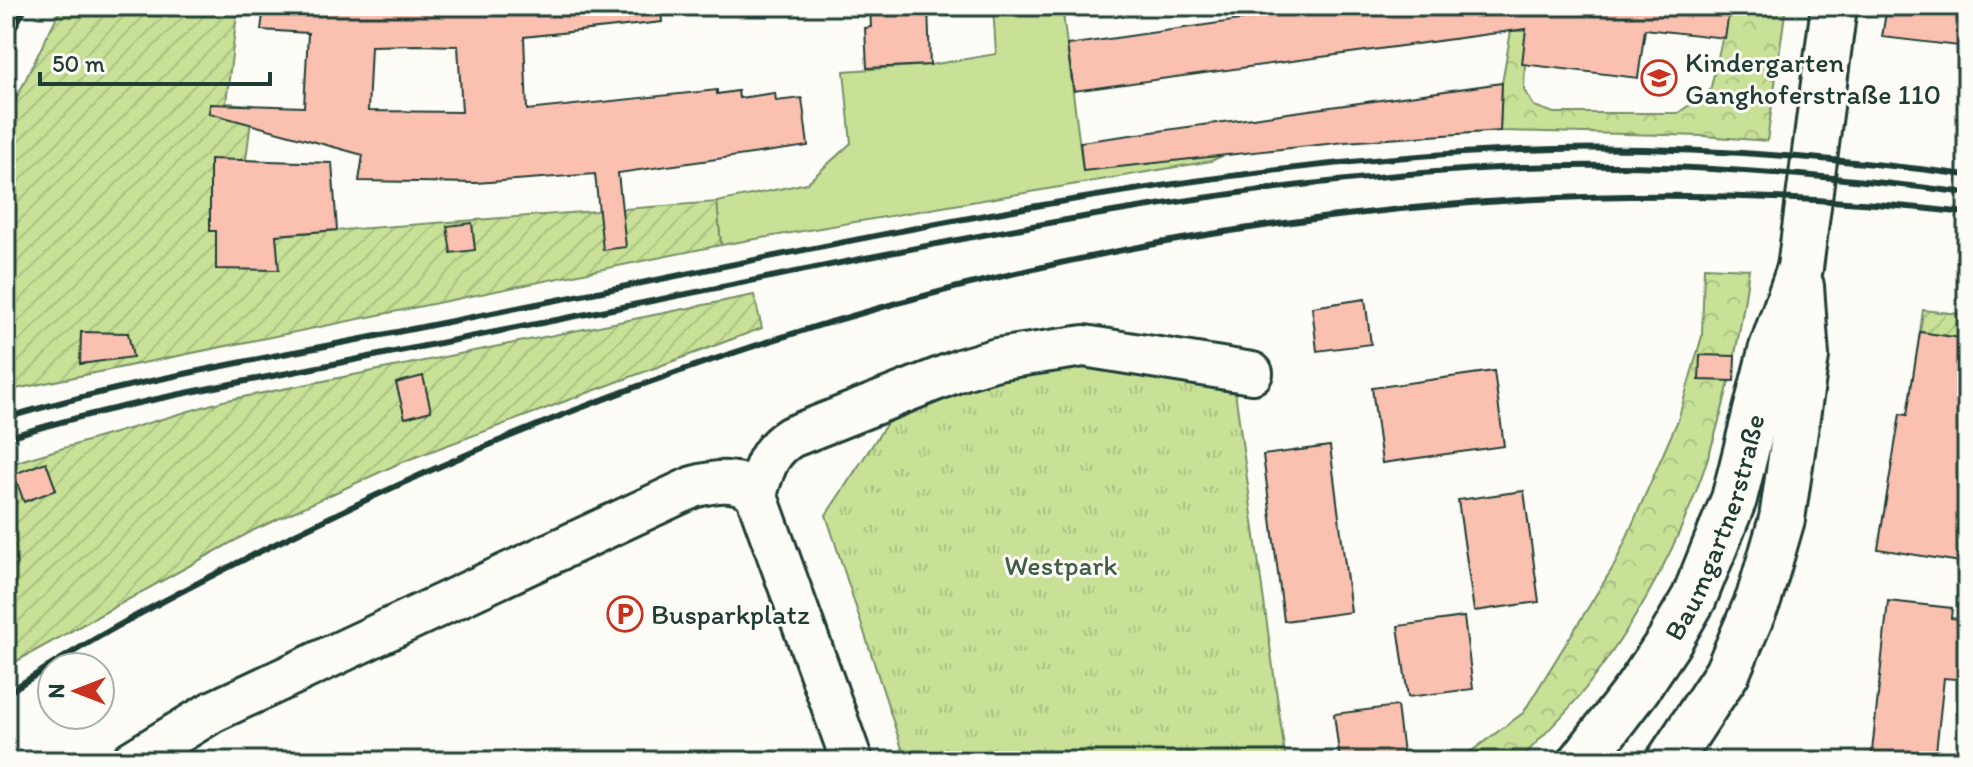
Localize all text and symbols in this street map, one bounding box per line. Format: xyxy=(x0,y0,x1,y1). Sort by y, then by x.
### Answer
scale bar xyxy=(40,36,270,86)
place label: Kindergarten Ganghoferstraße 110 xyxy=(1685,45,1941,111)
text: 50 m xyxy=(52,49,105,78)
school or university icon: Kindergarten Ganghoferstraße 110 xyxy=(1640,59,1678,97)
street label: Baumgartnerstraße xyxy=(1656,410,1772,646)
park label: Westpark xyxy=(1004,548,1118,582)
parking icon: Busparkplatz xyxy=(606,595,644,633)
place label: Busparkplatz xyxy=(651,597,810,631)
north arrow xyxy=(36,651,116,731)
text: N xyxy=(43,684,70,698)

